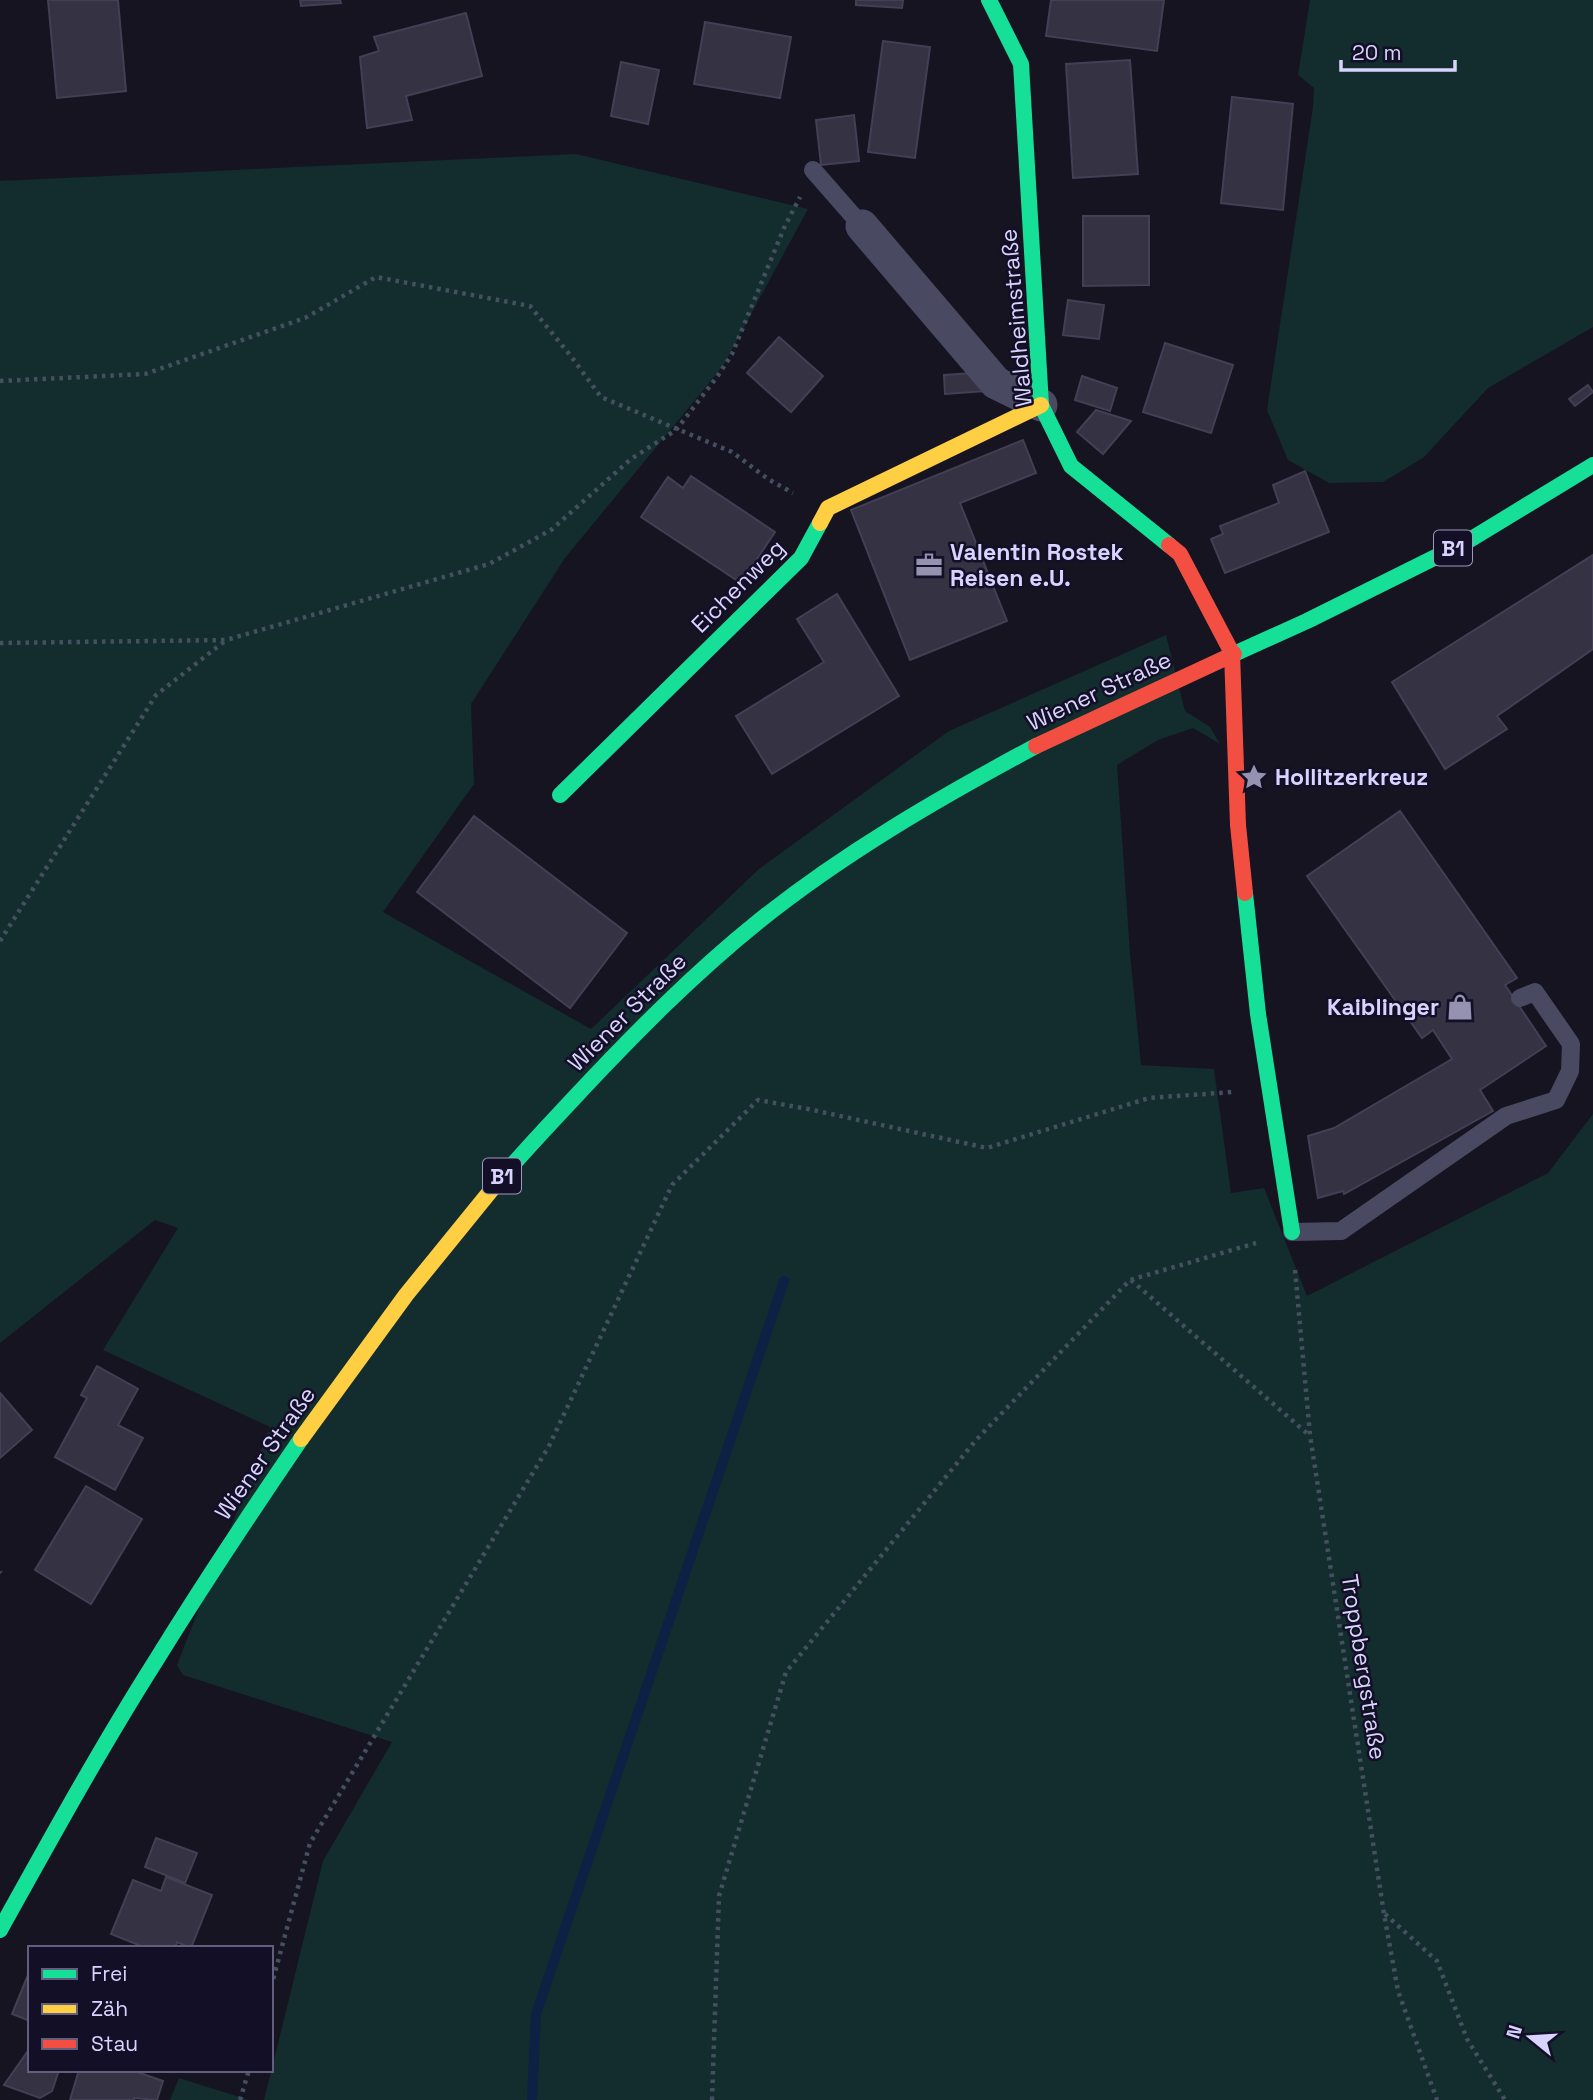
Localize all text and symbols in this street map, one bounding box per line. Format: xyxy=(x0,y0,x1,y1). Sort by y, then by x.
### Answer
scale bar xyxy=(1341,28,1455,72)
text: 20 m xyxy=(1352,39,1402,66)
street label: Waldheimstraße xyxy=(993,228,1039,408)
road number: B1 xyxy=(1434,530,1472,566)
street label: Eichenweg xyxy=(685,533,791,639)
place label: Valentin Rostek Reisen e.U. xyxy=(950,537,1123,593)
office icon: Valentin Rostek Reisen e.U. xyxy=(914,550,944,580)
street label: Wiener Straße xyxy=(1022,644,1176,738)
place icon: Hollitzerkreuz xyxy=(1239,762,1269,792)
place label: Hollitzerkreuz xyxy=(1275,762,1428,792)
street label: Wiener Straße xyxy=(561,946,693,1078)
place label: Kaiblinger xyxy=(1327,992,1439,1022)
shop icon: Kaiblinger xyxy=(1445,992,1475,1022)
road number: B1 xyxy=(483,1158,521,1194)
street label: Wiener Straße xyxy=(208,1381,322,1525)
street label: Troppbergstraße xyxy=(1335,1572,1393,1762)
legend xyxy=(28,1946,273,2072)
text: Frei xyxy=(91,1960,127,1987)
text: Zäh xyxy=(91,1995,128,2022)
north arrow xyxy=(1495,2002,1565,2072)
text: N xyxy=(1500,2022,1528,2042)
text: Stau xyxy=(91,2030,138,2057)

